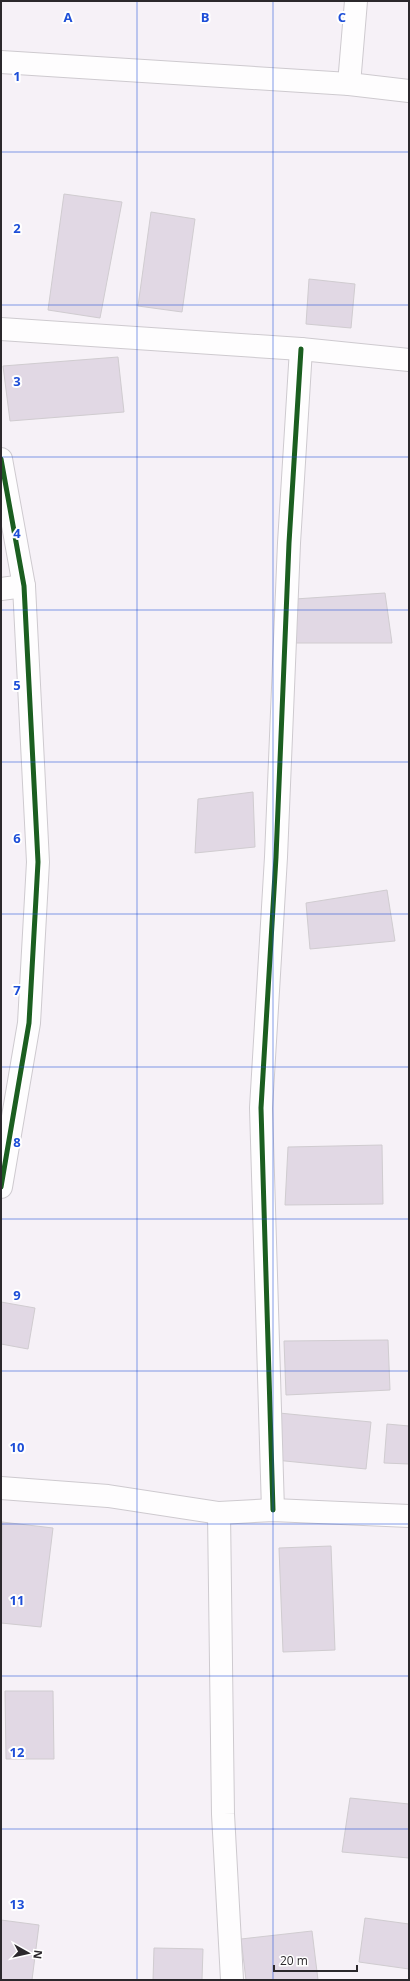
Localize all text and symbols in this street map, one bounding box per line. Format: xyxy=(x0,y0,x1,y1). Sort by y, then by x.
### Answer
text: A xyxy=(64,8,73,26)
text: B xyxy=(201,8,210,26)
text: C xyxy=(338,8,346,26)
text: 1 xyxy=(13,67,21,85)
text: 2 xyxy=(13,219,21,237)
text: 3 xyxy=(13,372,21,390)
text: 4 xyxy=(13,524,21,542)
text: 5 xyxy=(13,676,21,694)
text: 6 xyxy=(13,829,21,847)
text: 7 xyxy=(13,981,21,999)
text: 8 xyxy=(13,1133,21,1151)
text: 9 xyxy=(13,1286,21,1304)
text: 10 xyxy=(10,1438,24,1456)
text: 11 xyxy=(10,1591,24,1609)
text: 12 xyxy=(10,1743,25,1761)
text: 13 xyxy=(10,1895,24,1913)
north arrow xyxy=(8,1933,48,1973)
scale bar xyxy=(274,1947,357,1973)
text: N xyxy=(30,1949,46,1960)
text: 20 m xyxy=(280,1952,308,1969)

